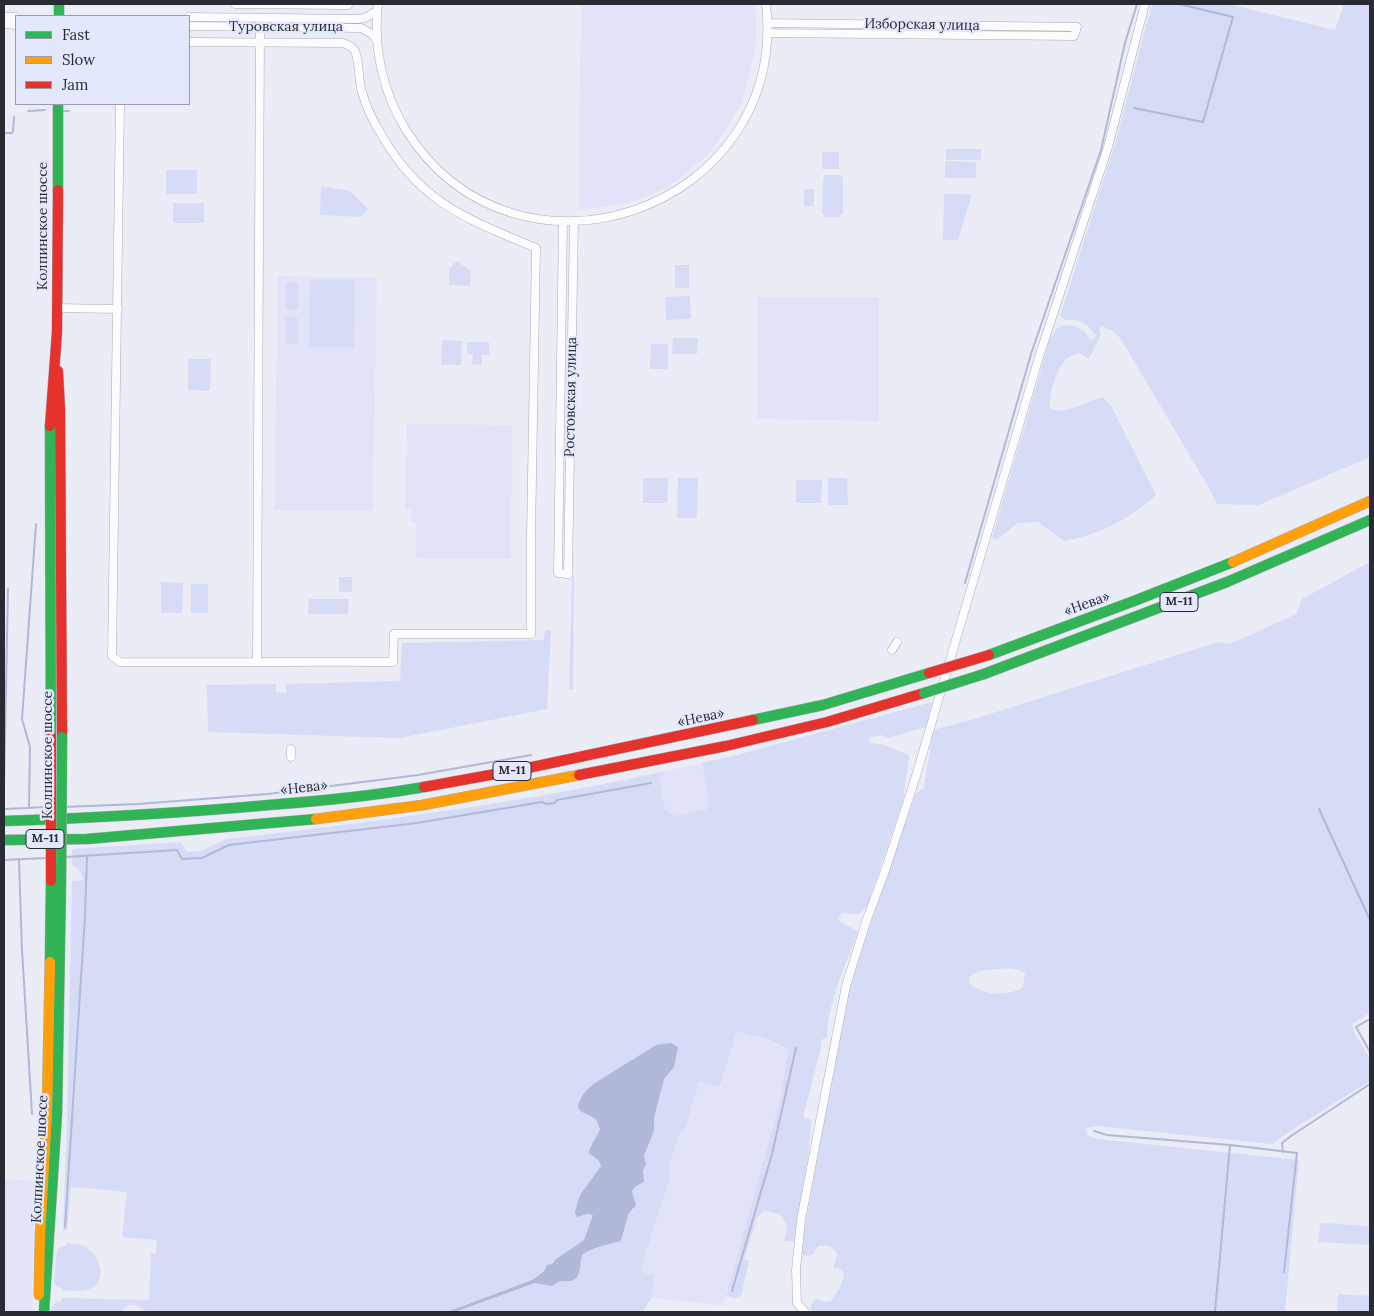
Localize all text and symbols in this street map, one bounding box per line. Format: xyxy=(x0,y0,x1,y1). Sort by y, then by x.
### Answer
legend xyxy=(15,15,190,105)
street label: Изборская улица xyxy=(864,16,980,34)
street label: Туровская улица xyxy=(229,19,343,35)
text: Fast xyxy=(62,25,90,44)
text: Slow xyxy=(62,50,95,69)
text: Jam xyxy=(62,75,89,94)
street label: Колпинское шоссе xyxy=(35,162,51,290)
street label: Ростовская улица xyxy=(562,337,580,457)
street label: «Нева» xyxy=(1062,588,1112,620)
road number: М-11 xyxy=(1160,592,1198,612)
street label: Колпинское шоссе xyxy=(40,691,56,819)
street label: «Нева» xyxy=(676,705,726,731)
road number: М-11 xyxy=(493,761,531,780)
street label: «Нева» xyxy=(279,777,329,799)
road number: М-11 xyxy=(26,830,64,849)
street label: Колпинское шоссе xyxy=(28,1094,52,1224)

